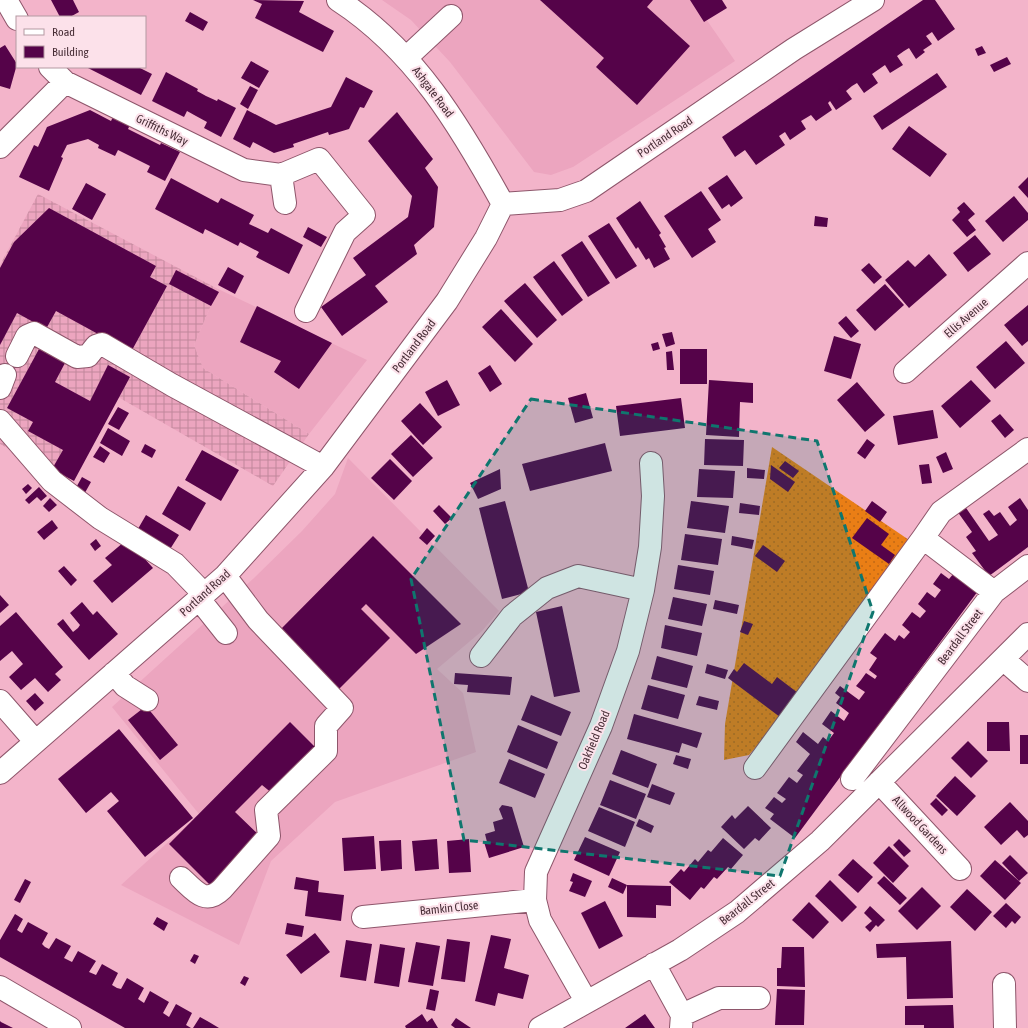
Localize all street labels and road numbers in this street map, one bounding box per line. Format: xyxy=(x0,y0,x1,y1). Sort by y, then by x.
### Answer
street label: Ashgate Road xyxy=(409,64,457,120)
street label: Griffiths Way xyxy=(134,111,190,149)
street label: Portland Road xyxy=(635,114,695,160)
street label: Ellis Avenue xyxy=(941,295,991,341)
street label: Portland Road xyxy=(389,317,439,375)
street label: Portland Road xyxy=(177,567,233,619)
street label: Beardall Street xyxy=(935,606,986,668)
street label: Oakfield Road xyxy=(575,708,613,772)
street label: Allwood Gardens xyxy=(889,793,951,857)
street label: Beardall Street xyxy=(717,876,778,928)
street label: Bamkin Close xyxy=(419,898,479,918)

